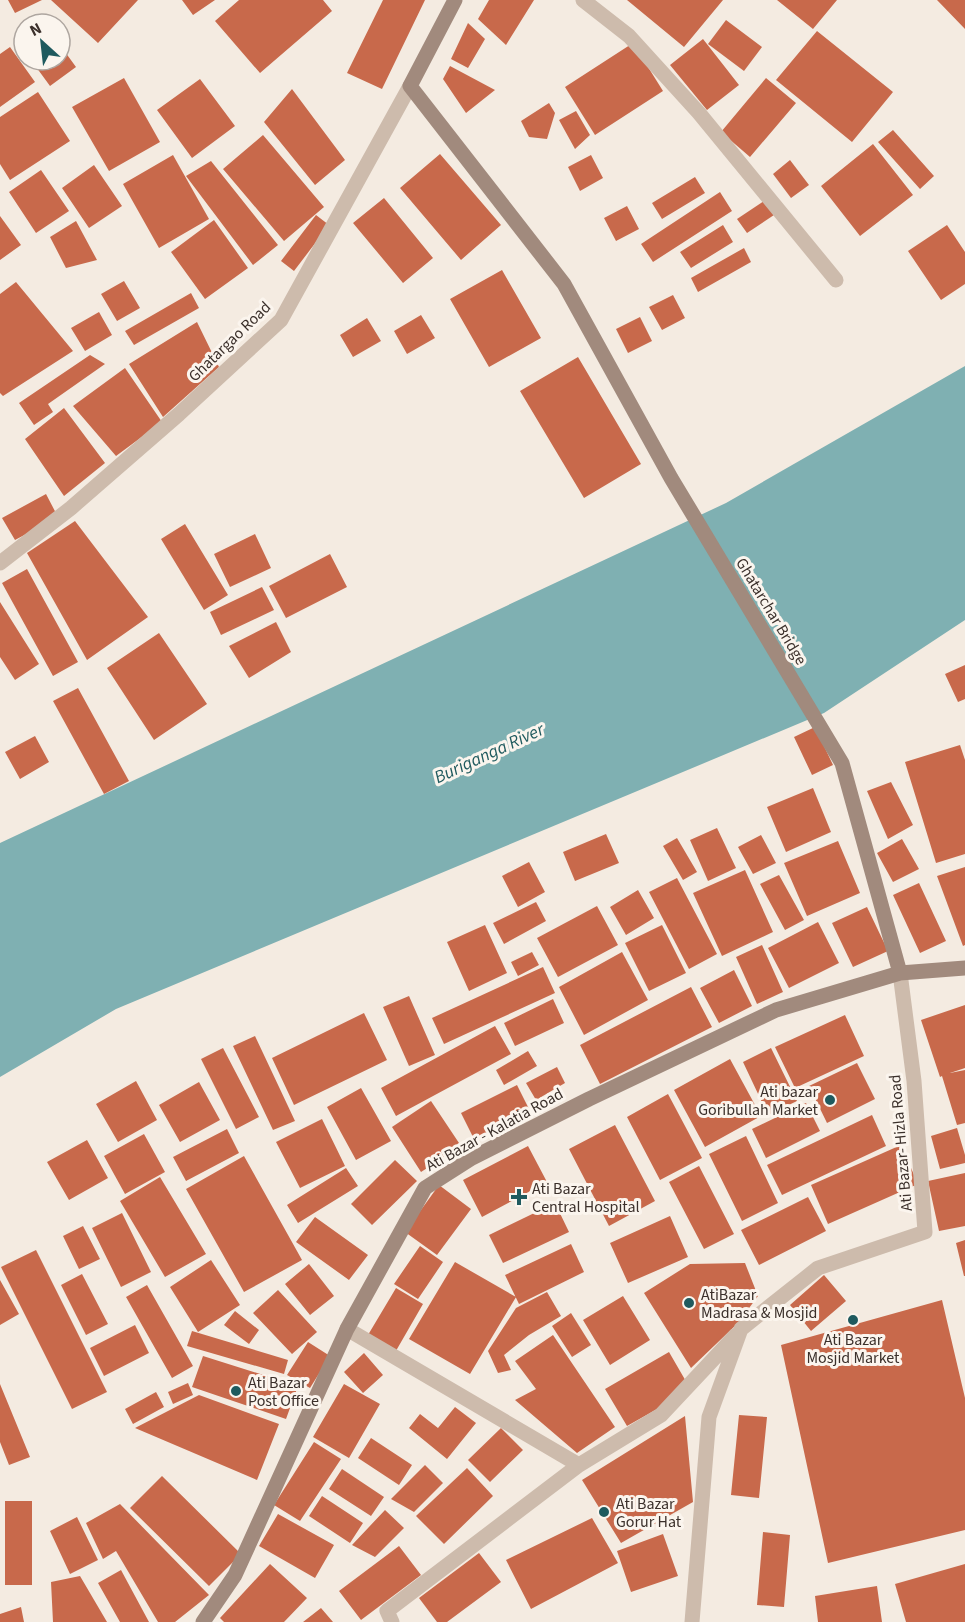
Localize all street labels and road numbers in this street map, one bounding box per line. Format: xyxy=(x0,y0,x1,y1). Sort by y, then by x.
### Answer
street label: Ghatargao Road xyxy=(184,297,276,387)
street label: Ghatarchar Bridge xyxy=(730,554,812,669)
street label: Ati Bazar- Hizla Road xyxy=(884,1074,918,1212)
street label: Ati Bazar - Kalatia Road xyxy=(422,1083,567,1177)

